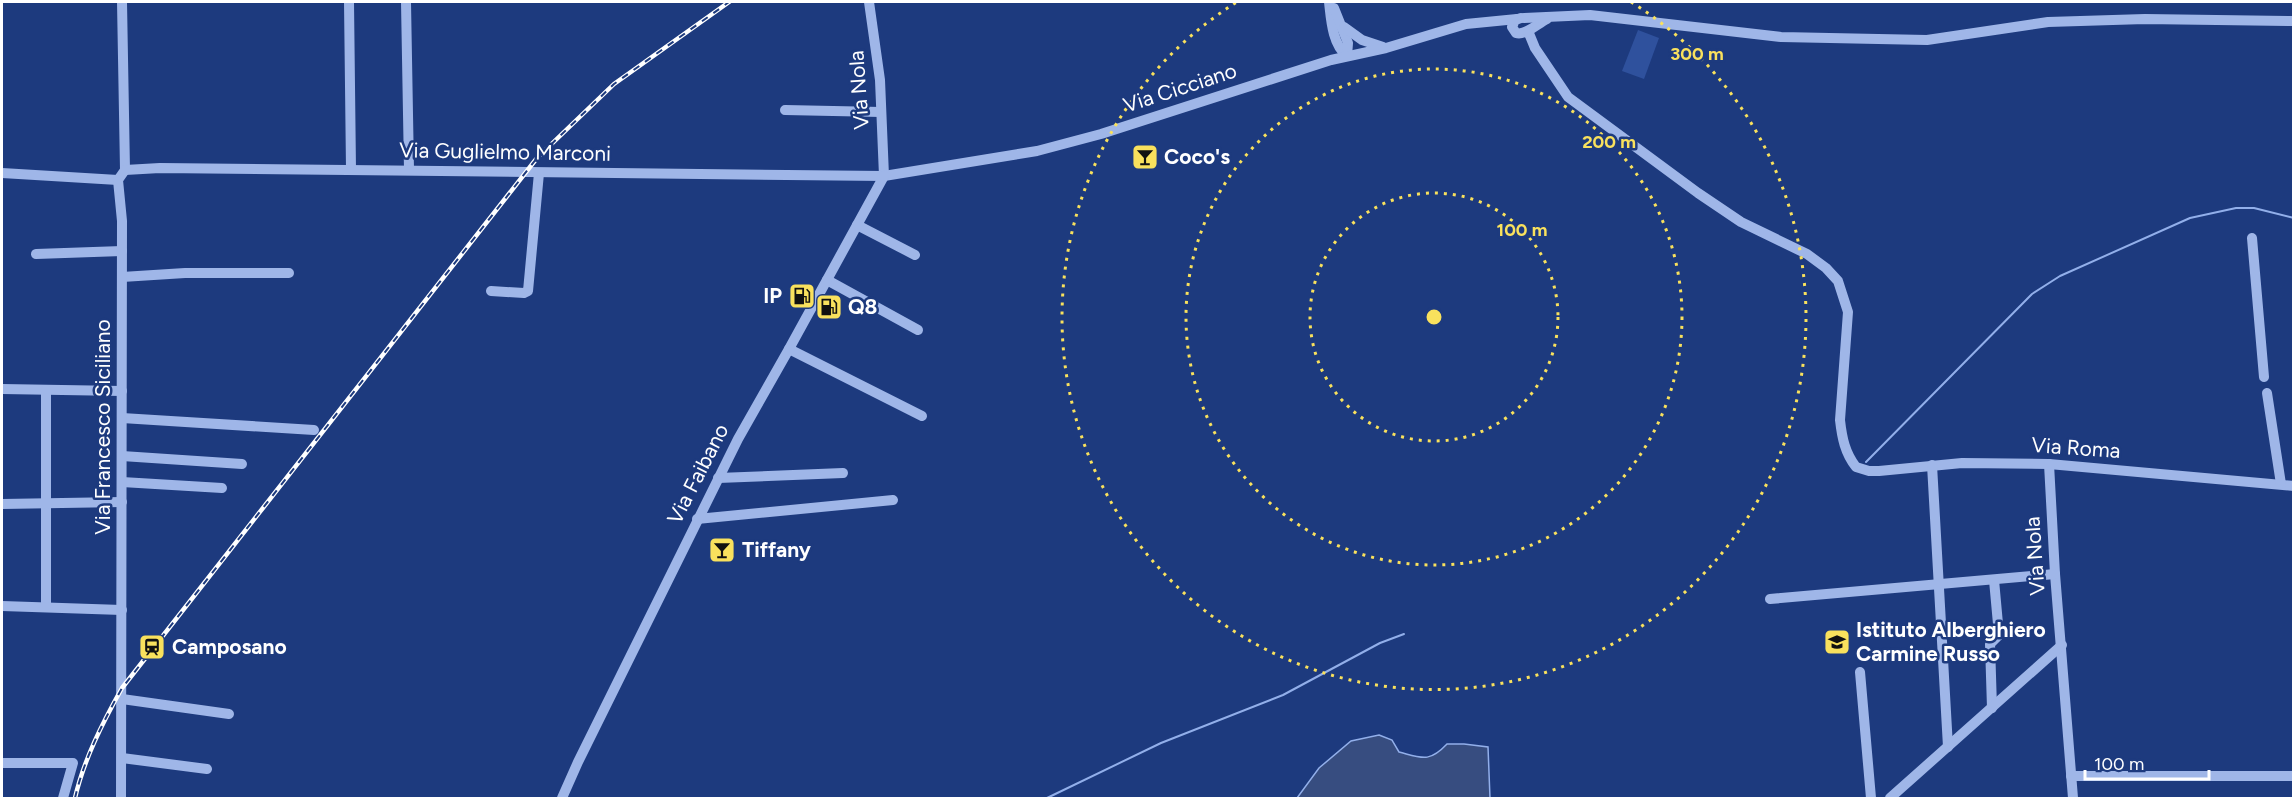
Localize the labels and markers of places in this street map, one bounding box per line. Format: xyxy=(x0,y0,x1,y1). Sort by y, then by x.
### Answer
bar icon: Coco's xyxy=(1130,142,1160,172)
place label: Coco's xyxy=(1164,144,1230,169)
fuel station icon: IP xyxy=(787,281,817,311)
place label: IP xyxy=(763,283,782,308)
fuel station icon: Q8 xyxy=(814,292,844,322)
place label: Q8 xyxy=(848,294,877,319)
centre of rings xyxy=(1424,307,1444,327)
bar icon: Tiffany xyxy=(707,535,737,565)
place label: Tiffany xyxy=(742,537,812,562)
place label: Istituto Alberghiero Carmine Russo xyxy=(1856,617,2046,666)
school or university icon: Istituto Alberghiero Carmine Russo xyxy=(1822,627,1852,657)
station icon: Camposano xyxy=(137,632,167,662)
place label: Camposano xyxy=(172,634,287,659)

